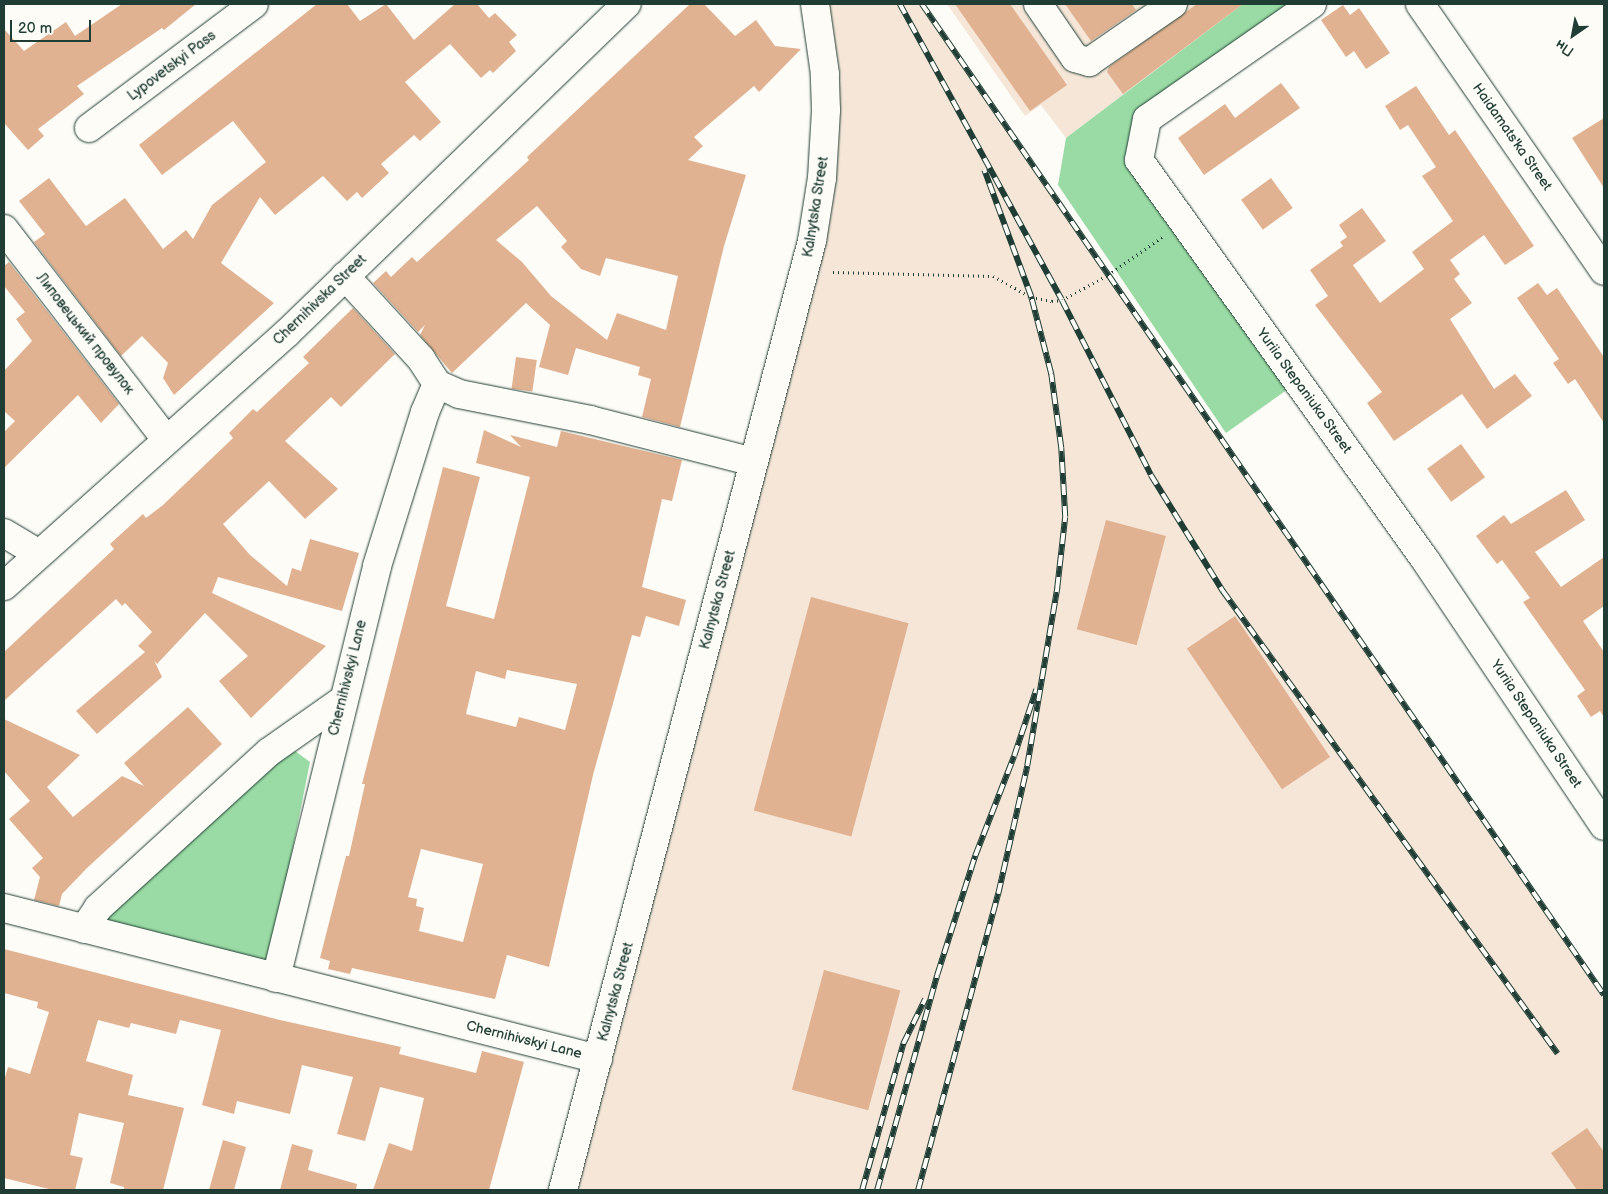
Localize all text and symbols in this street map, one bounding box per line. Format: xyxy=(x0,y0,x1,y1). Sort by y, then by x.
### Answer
scale bar xyxy=(12,10,94,42)
north arrow xyxy=(1548,10,1598,60)
text: 20 m xyxy=(18,19,52,38)
street label: Lypovetskyi Pass xyxy=(124,27,220,105)
text: Пн xyxy=(1552,36,1577,60)
street label: Haidamats'ka Street xyxy=(1469,80,1555,194)
street label: Kalnytska Street xyxy=(800,155,832,259)
street label: Chernihivska Street xyxy=(270,251,370,349)
street label: Липовецький провулок xyxy=(32,270,138,398)
street label: Yuriia Stepaniuka Street xyxy=(1253,325,1355,457)
street label: Kalnytska Street xyxy=(697,549,739,651)
street label: Chernihivskyi Lane xyxy=(325,618,371,738)
street label: Yuriia Stepaniuka Street xyxy=(1487,657,1585,791)
street label: Kalnytska Street xyxy=(595,941,637,1043)
street label: Chernihivskyi Lane xyxy=(464,1017,584,1063)

